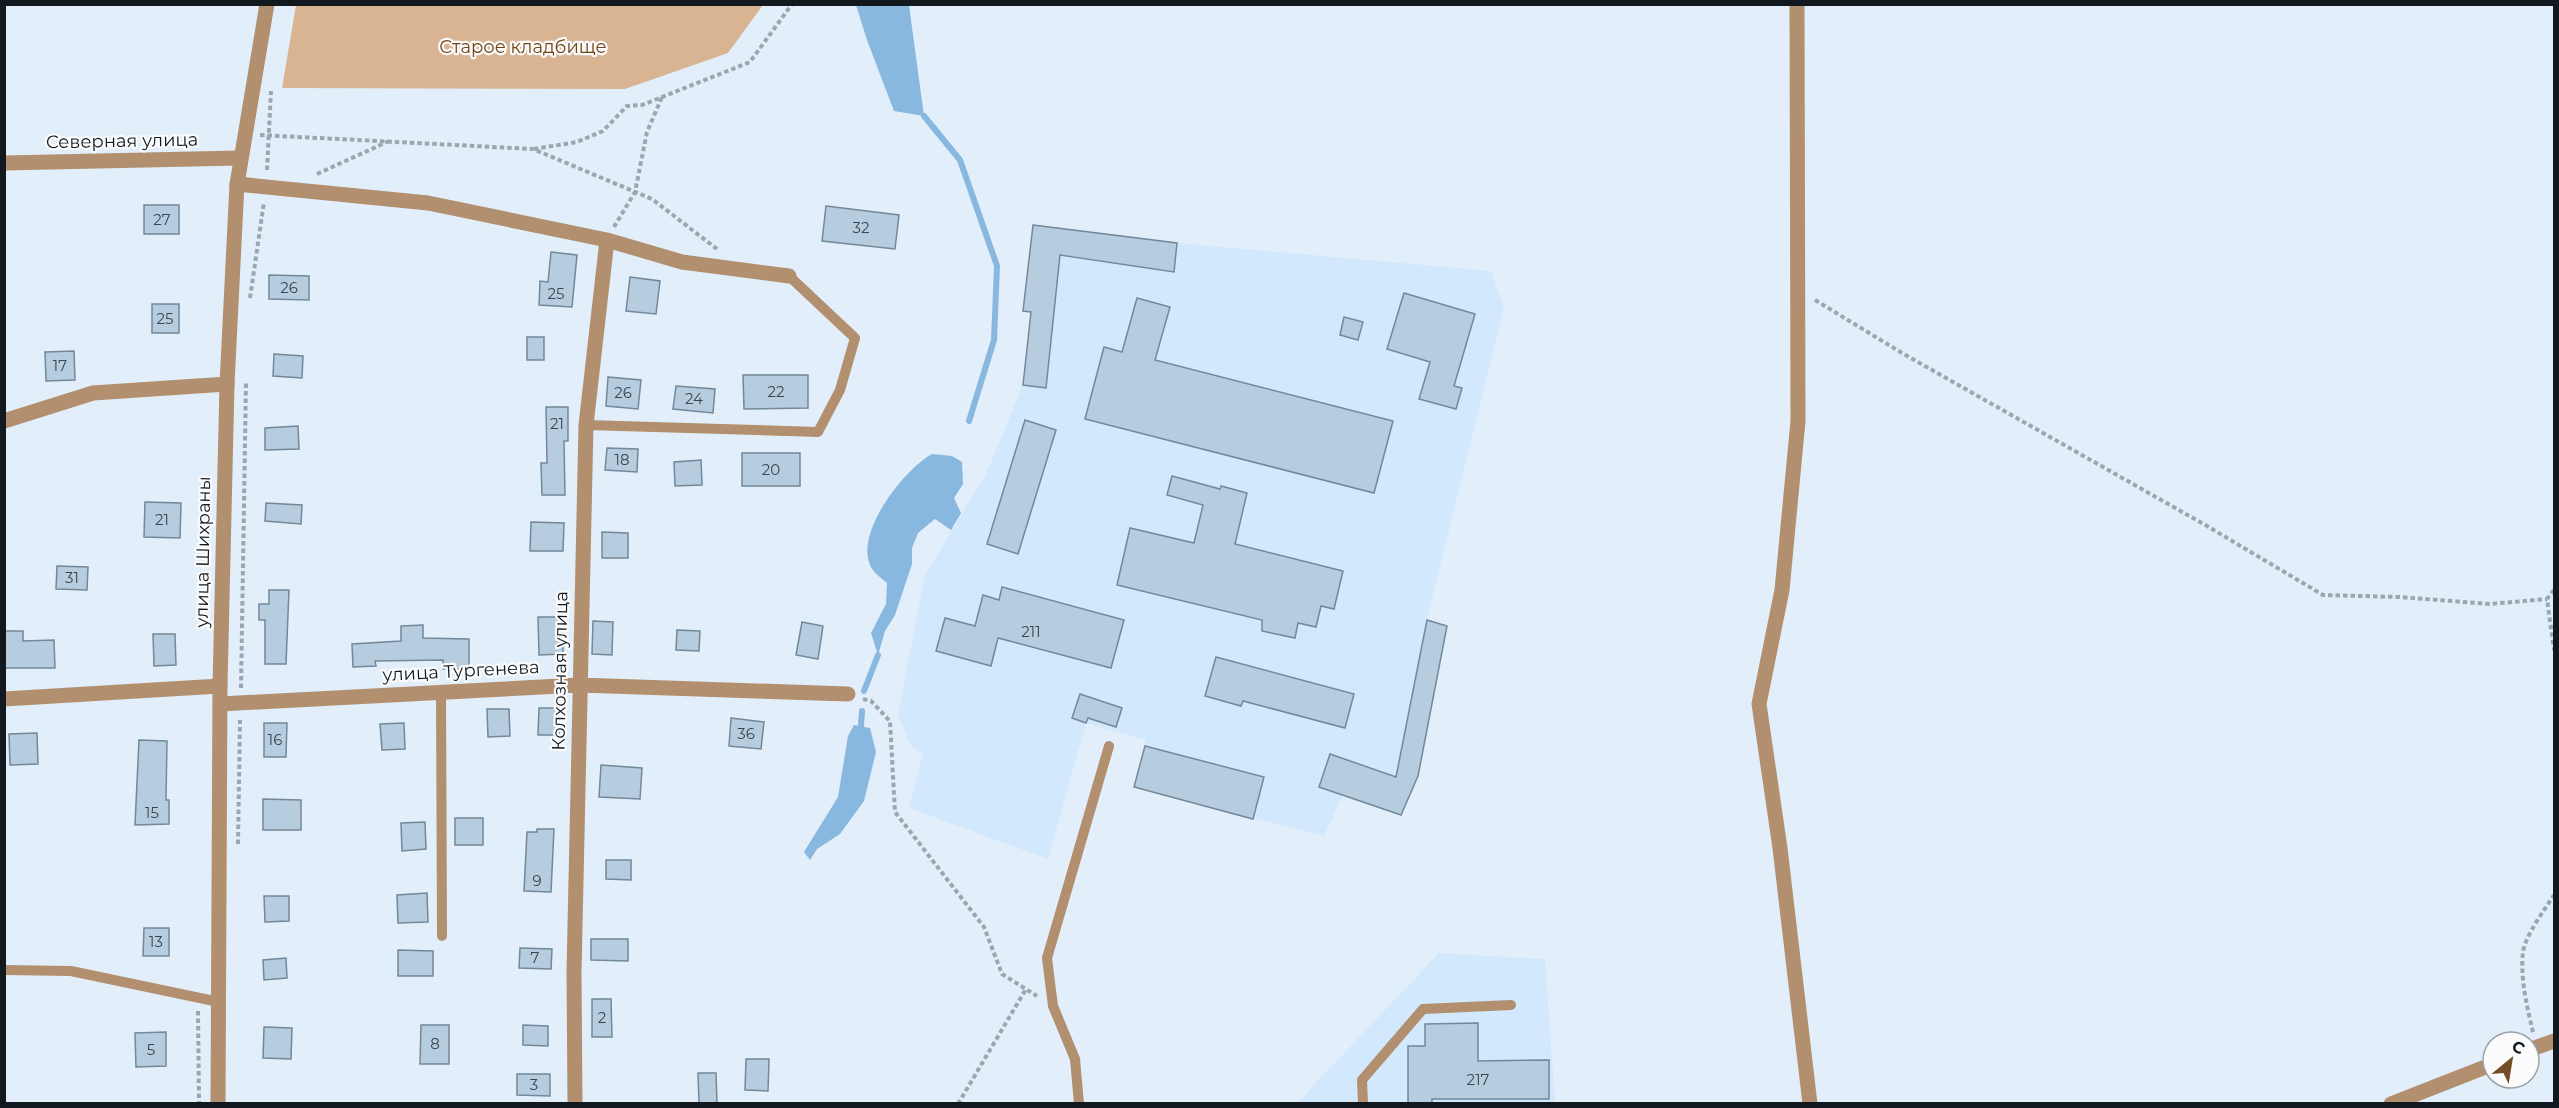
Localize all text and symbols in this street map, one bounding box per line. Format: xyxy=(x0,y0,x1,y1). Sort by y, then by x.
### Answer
park label: Старое кладбище xyxy=(439,36,607,58)
street label: Северная улица xyxy=(46,129,198,153)
house number: 27 xyxy=(153,210,171,229)
house number: 32 xyxy=(853,218,869,237)
house number: 26 xyxy=(280,278,298,297)
house number: 25 xyxy=(547,284,565,303)
house number: 25 xyxy=(156,309,174,328)
house number: 17 xyxy=(53,356,67,375)
house number: 22 xyxy=(767,382,785,401)
house number: 26 xyxy=(614,383,632,402)
house number: 24 xyxy=(685,389,703,408)
house number: 21 xyxy=(550,414,564,433)
house number: 18 xyxy=(615,450,630,469)
house number: 20 xyxy=(762,460,780,479)
street label: улица Шихраны xyxy=(191,476,215,629)
house number: 21 xyxy=(155,510,169,529)
house number: 31 xyxy=(65,568,79,587)
street label: Колхозная улица xyxy=(548,591,572,751)
house number: 211 xyxy=(1021,622,1041,641)
street label: улица Тургенева xyxy=(381,656,540,686)
house number: 36 xyxy=(737,724,755,743)
house number: 16 xyxy=(268,730,282,749)
house number: 15 xyxy=(145,803,159,822)
house number: 9 xyxy=(532,871,542,890)
house number: 13 xyxy=(149,932,163,951)
house number: 7 xyxy=(531,948,540,967)
house number: 2 xyxy=(598,1008,606,1027)
north arrow xyxy=(2481,1030,2541,1090)
house number: 8 xyxy=(430,1034,440,1053)
text: С xyxy=(2508,1036,2528,1059)
house number: 5 xyxy=(147,1040,155,1059)
house number: 217 xyxy=(1467,1070,1490,1089)
house number: 3 xyxy=(530,1075,538,1094)

